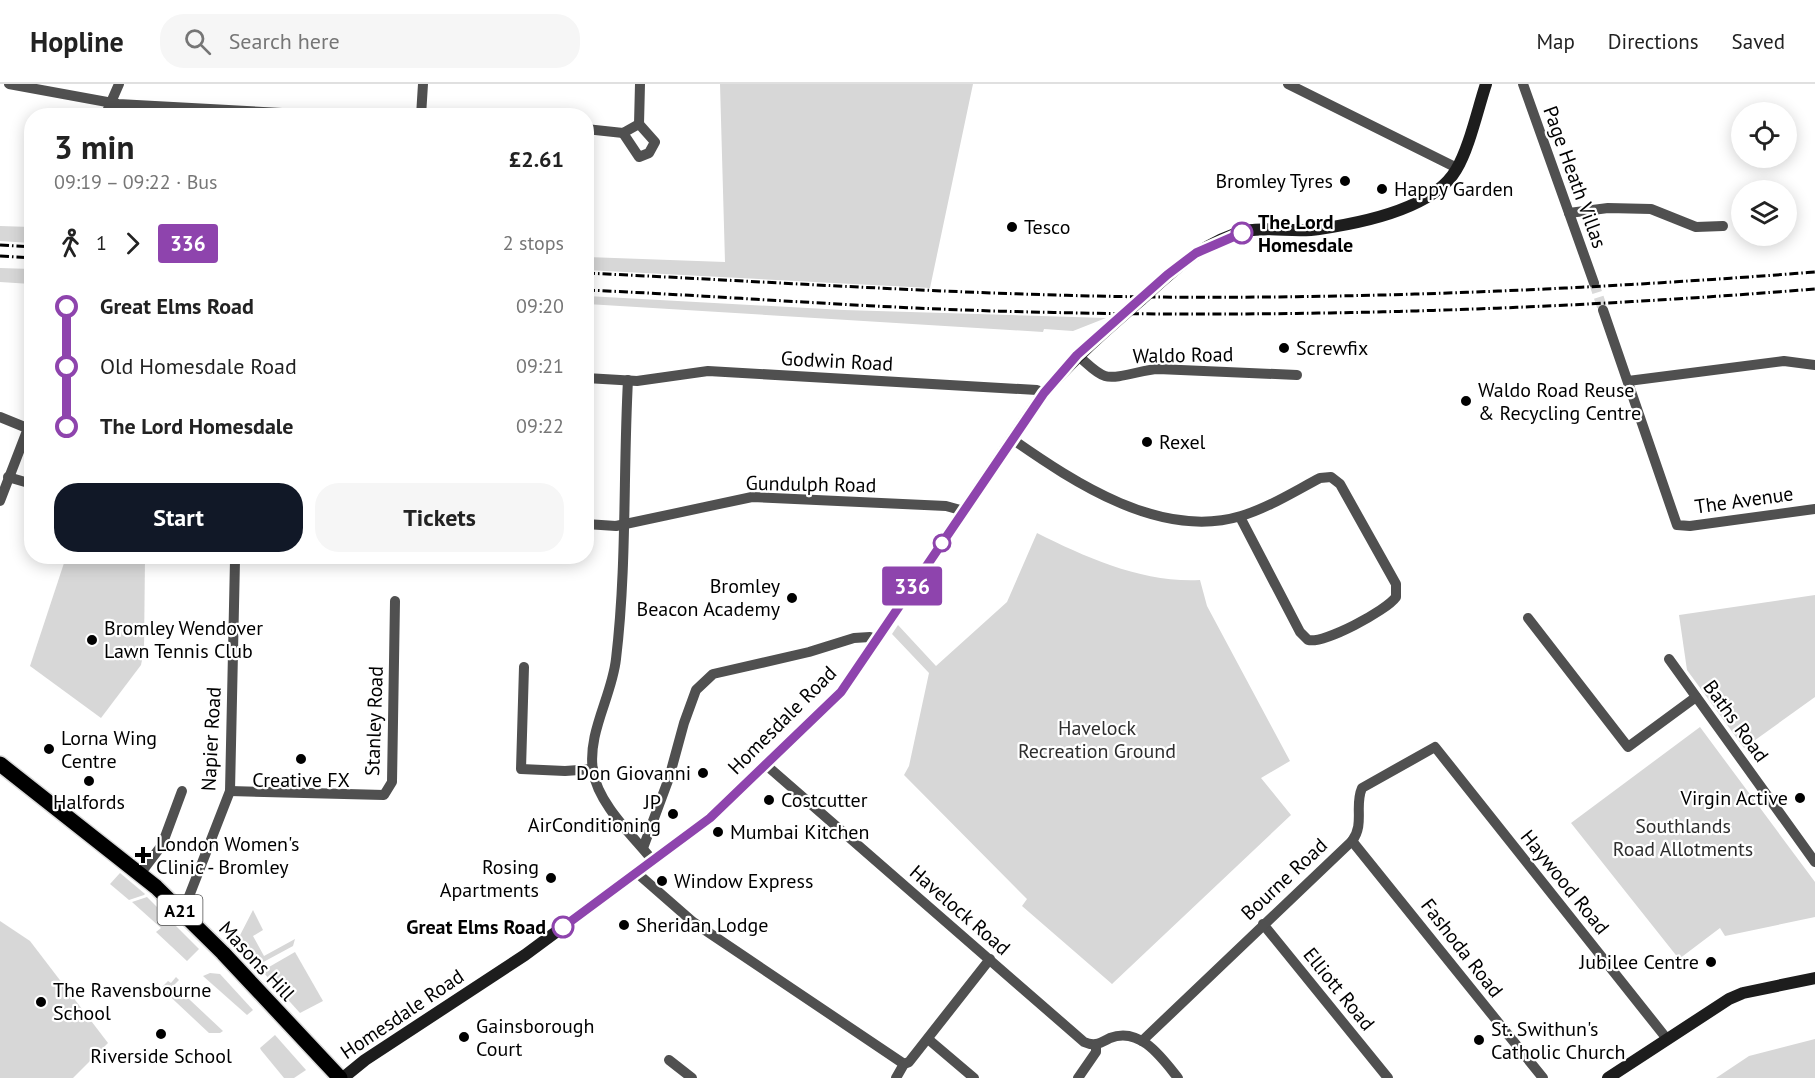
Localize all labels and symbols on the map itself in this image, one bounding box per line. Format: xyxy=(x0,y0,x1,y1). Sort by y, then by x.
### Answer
street label: Page Heath Villas xyxy=(1537,102,1613,252)
place label: Bromley Tyres xyxy=(1215,168,1333,194)
marker: Bromley Tyres xyxy=(1338,174,1352,188)
place label: Happy Garden xyxy=(1394,176,1514,202)
marker: Happy Garden xyxy=(1375,182,1389,196)
place label: The Lord Homesdale xyxy=(1258,209,1353,258)
place label: Tesco xyxy=(1024,214,1070,240)
marker: Tesco xyxy=(1005,220,1019,234)
marker: The Lord Homesdale xyxy=(1231,222,1253,244)
place label: Screwfix xyxy=(1296,335,1368,361)
street label: Waldo Road xyxy=(1132,341,1234,369)
marker: Screwfix xyxy=(1277,341,1291,355)
street label: Godwin Road xyxy=(780,345,894,377)
place label: Waldo Road Reuse & Recycling Centre xyxy=(1478,377,1641,426)
marker: Waldo Road Reuse & Recycling Centre xyxy=(1459,394,1473,408)
place label: Rexel xyxy=(1159,429,1206,455)
marker: Rexel xyxy=(1140,435,1154,449)
street label: Gundulph Road xyxy=(745,470,877,498)
street label: The Avenue xyxy=(1693,480,1795,520)
unlabelled marker xyxy=(933,534,951,552)
line badge: 336 xyxy=(878,566,946,606)
place label: Bromley Beacon Academy xyxy=(636,573,781,622)
marker: Bromley Beacon Academy xyxy=(785,591,799,605)
place label: Bromley Wendover Lawn Tennis Club xyxy=(104,615,263,664)
marker: Bromley Wendover Lawn Tennis Club xyxy=(85,633,99,647)
street label: Homesdale Road xyxy=(722,660,842,780)
street label: Stanley Road xyxy=(359,666,389,776)
street label: Baths Road xyxy=(1697,675,1775,767)
street label: Napier Road xyxy=(195,686,227,792)
park label: Havelock Recreation Ground xyxy=(1018,715,1176,764)
place label: Lorna Wing Centre xyxy=(61,725,157,774)
marker: Lorna Wing Centre xyxy=(42,742,56,756)
marker: Creative FX xyxy=(294,752,308,766)
place label: Don Giovanni xyxy=(576,760,691,786)
marker: Don Giovanni xyxy=(696,766,710,780)
place label: Creative FX xyxy=(252,767,350,793)
marker: Halfords xyxy=(82,774,96,788)
place label: Virgin Active xyxy=(1680,785,1788,811)
place label: Costcutter xyxy=(781,787,868,813)
place label: Halfords xyxy=(53,789,125,815)
place label: JP AirConditioning xyxy=(528,789,661,838)
marker: Virgin Active xyxy=(1793,791,1807,805)
marker: Costcutter xyxy=(762,793,776,807)
marker: JP AirConditioning xyxy=(666,807,680,821)
park label: Southlands Road Allotments xyxy=(1613,813,1753,862)
place label: Mumbai Kitchen xyxy=(730,819,869,845)
street label: Haywood Road xyxy=(1515,824,1615,940)
marker: Mumbai Kitchen xyxy=(711,825,725,839)
place label: London Women's Clinic - Bromley xyxy=(156,831,300,880)
street label: Bourne Road xyxy=(1235,832,1333,926)
marker: London Women's Clinic - Bromley xyxy=(134,846,152,864)
place label: Rosing Apartments xyxy=(440,854,539,903)
street label: Havelock Road xyxy=(904,859,1016,961)
place label: Window Express xyxy=(674,868,813,894)
marker: Rosing Apartments xyxy=(544,871,558,885)
marker: Window Express xyxy=(655,874,669,888)
street label: Fashoda Road xyxy=(1415,893,1509,1003)
road number: A21 xyxy=(158,895,202,925)
place label: Sheridan Lodge xyxy=(636,912,768,938)
place label: Great Elms Road xyxy=(406,914,546,940)
street label: Masons Hill xyxy=(213,916,301,1007)
marker: Great Elms Road xyxy=(552,916,574,938)
marker: Sheridan Lodge xyxy=(617,918,631,932)
street label: Elliott Road xyxy=(1298,942,1380,1036)
place label: Jubilee Centre xyxy=(1578,949,1699,975)
marker: Jubilee Centre xyxy=(1704,955,1718,969)
street label: Homesdale Road xyxy=(335,963,469,1065)
place label: The Ravensbourne School xyxy=(53,977,211,1026)
marker: The Ravensbourne School xyxy=(34,995,48,1009)
place label: Gainsborough Court xyxy=(476,1013,594,1062)
place label: St. Swithun's Catholic Church xyxy=(1491,1016,1625,1065)
marker: Riverside School xyxy=(154,1027,168,1041)
marker: Gainsborough Court xyxy=(457,1030,471,1044)
marker: St. Swithun's Catholic Church xyxy=(1472,1033,1486,1047)
place label: Riverside School xyxy=(90,1043,232,1069)

